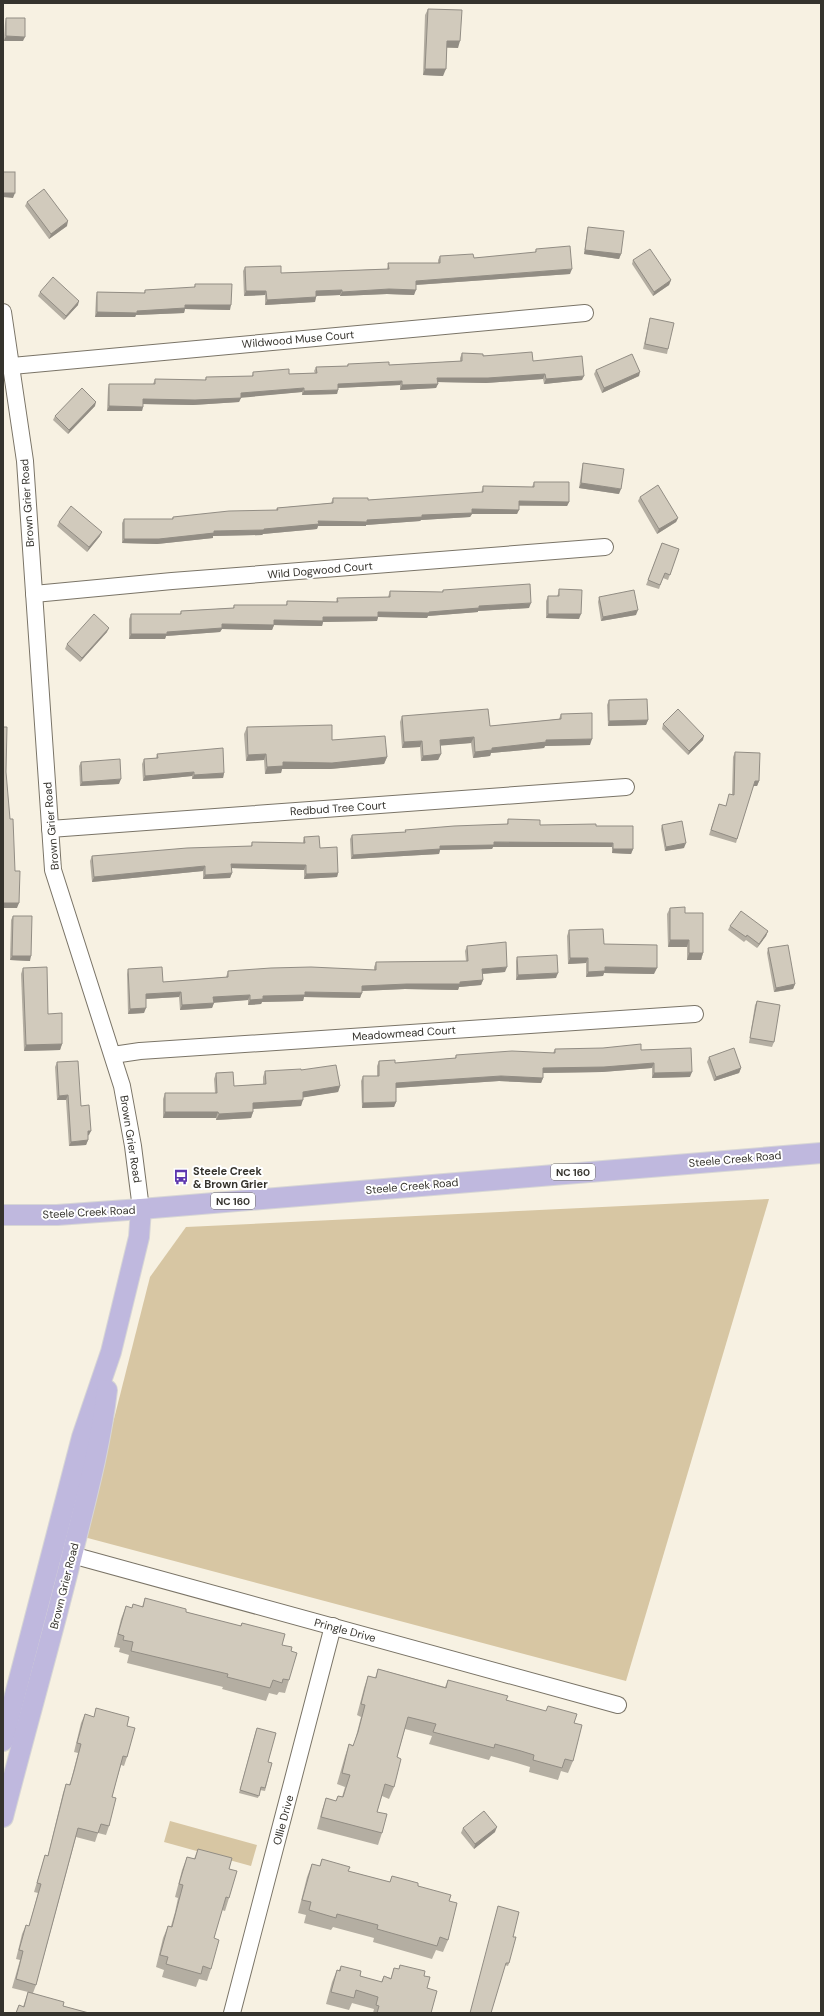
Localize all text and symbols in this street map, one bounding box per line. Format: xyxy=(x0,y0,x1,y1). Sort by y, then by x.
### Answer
street label: Wildwood Muse Court xyxy=(241,327,355,351)
street label: Brown Grier Road xyxy=(17,458,37,548)
street label: Wild Dogwood Court xyxy=(267,558,373,582)
street label: Brown Grier Road xyxy=(40,781,62,871)
street label: Redbud Tree Court xyxy=(289,798,387,818)
street label: Meadowmead Court xyxy=(352,1022,456,1044)
street label: Brown Grier Road xyxy=(117,1094,145,1184)
street label: Steele Creek Road xyxy=(688,1148,782,1170)
place label: Steele Creek & Brown Grier xyxy=(193,1164,268,1191)
road number: NC 160 xyxy=(551,1164,595,1180)
bus stop icon: Steele Creek & Brown Grier xyxy=(172,1168,190,1186)
street label: Steele Creek Road xyxy=(365,1175,459,1197)
road number: NC 160 xyxy=(211,1193,255,1209)
street label: Steele Creek Road xyxy=(42,1203,136,1221)
street label: Brown Grier Road xyxy=(47,1541,82,1631)
street label: Pringle Drive xyxy=(313,1615,377,1645)
street label: Ollie Drive xyxy=(270,1793,296,1847)

